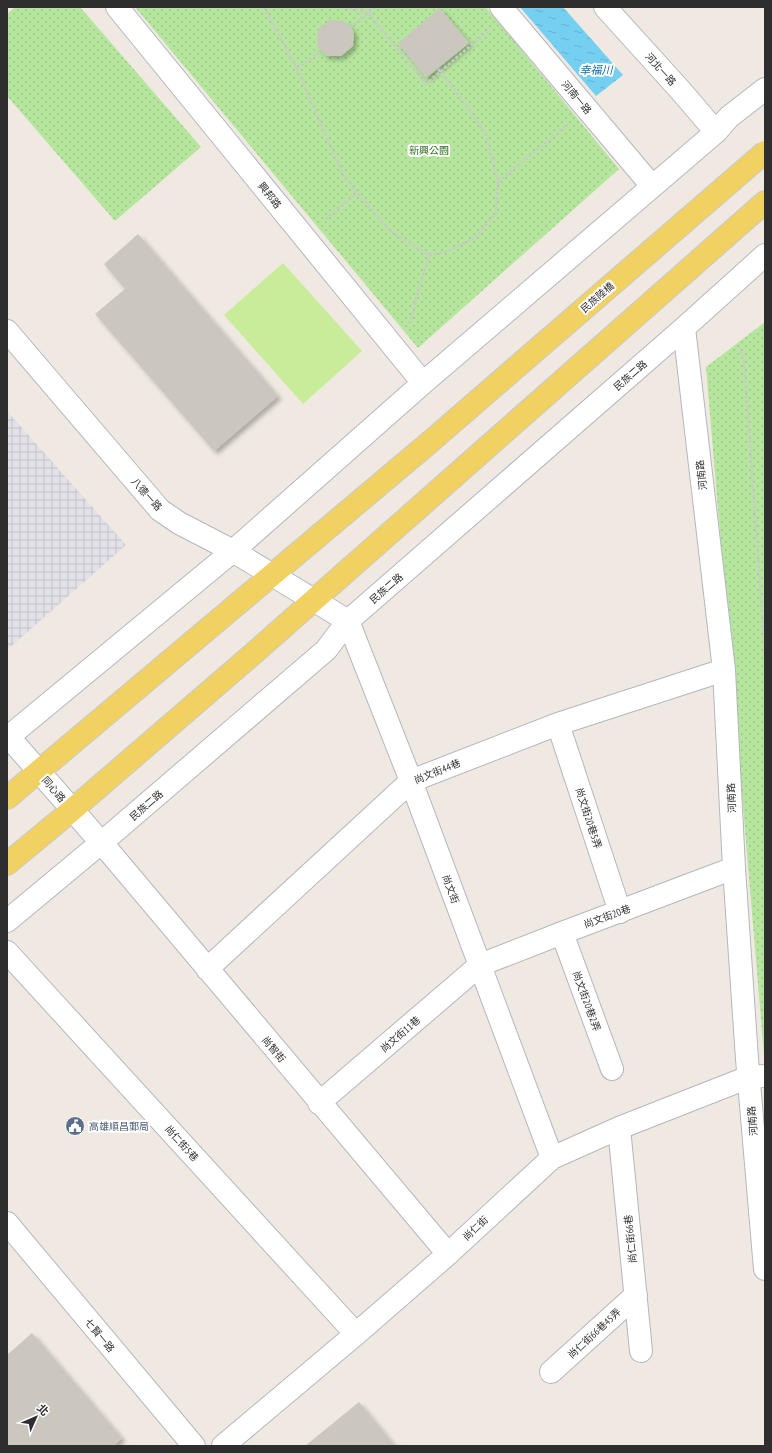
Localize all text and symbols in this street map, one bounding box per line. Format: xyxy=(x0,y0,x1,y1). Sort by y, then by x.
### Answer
street label: 河北一路 xyxy=(642,50,679,89)
water label: 幸福川 xyxy=(580,63,613,77)
street label: 河南一路 xyxy=(559,78,594,117)
park label: 新興公園 xyxy=(409,144,449,157)
street label: 興邦路 xyxy=(255,180,284,211)
street label: 民族陸橋 xyxy=(578,279,617,315)
street label: 民族二路 xyxy=(611,357,650,393)
street label: 河南路 xyxy=(693,459,710,491)
street label: 八德一路 xyxy=(128,475,165,514)
street label: 民族二路 xyxy=(367,570,406,606)
street label: 尚文街44巷 xyxy=(412,756,462,787)
street label: 同心路 xyxy=(39,774,68,805)
street label: 河南路 xyxy=(724,783,739,813)
street label: 尚文街20巷5弄 xyxy=(573,786,605,850)
street label: 民族二路 xyxy=(127,787,166,823)
street label: 尚文街 xyxy=(439,873,462,905)
street label: 尚文街20巷 xyxy=(582,902,632,931)
street label: 尚文街20巷2弄 xyxy=(570,969,603,1033)
street label: 尚文街11巷 xyxy=(378,1013,423,1055)
street label: 尚智街 xyxy=(259,1034,288,1065)
street label: 河南路 xyxy=(745,1105,760,1136)
public building icon: 高雄順昌郵局 xyxy=(64,1115,86,1137)
place label: 高雄順昌郵局 xyxy=(89,1120,149,1133)
street label: 尚仁街5巷 xyxy=(162,1122,201,1164)
street label: 尚仁街 xyxy=(460,1213,491,1243)
street label: 尚仁街66巷 xyxy=(621,1214,640,1264)
street label: 尚仁街66巷45弄 xyxy=(565,1305,624,1361)
street label: 七賢一路 xyxy=(82,1316,117,1355)
north arrow xyxy=(16,1397,56,1437)
text: 北 xyxy=(34,1401,52,1419)

